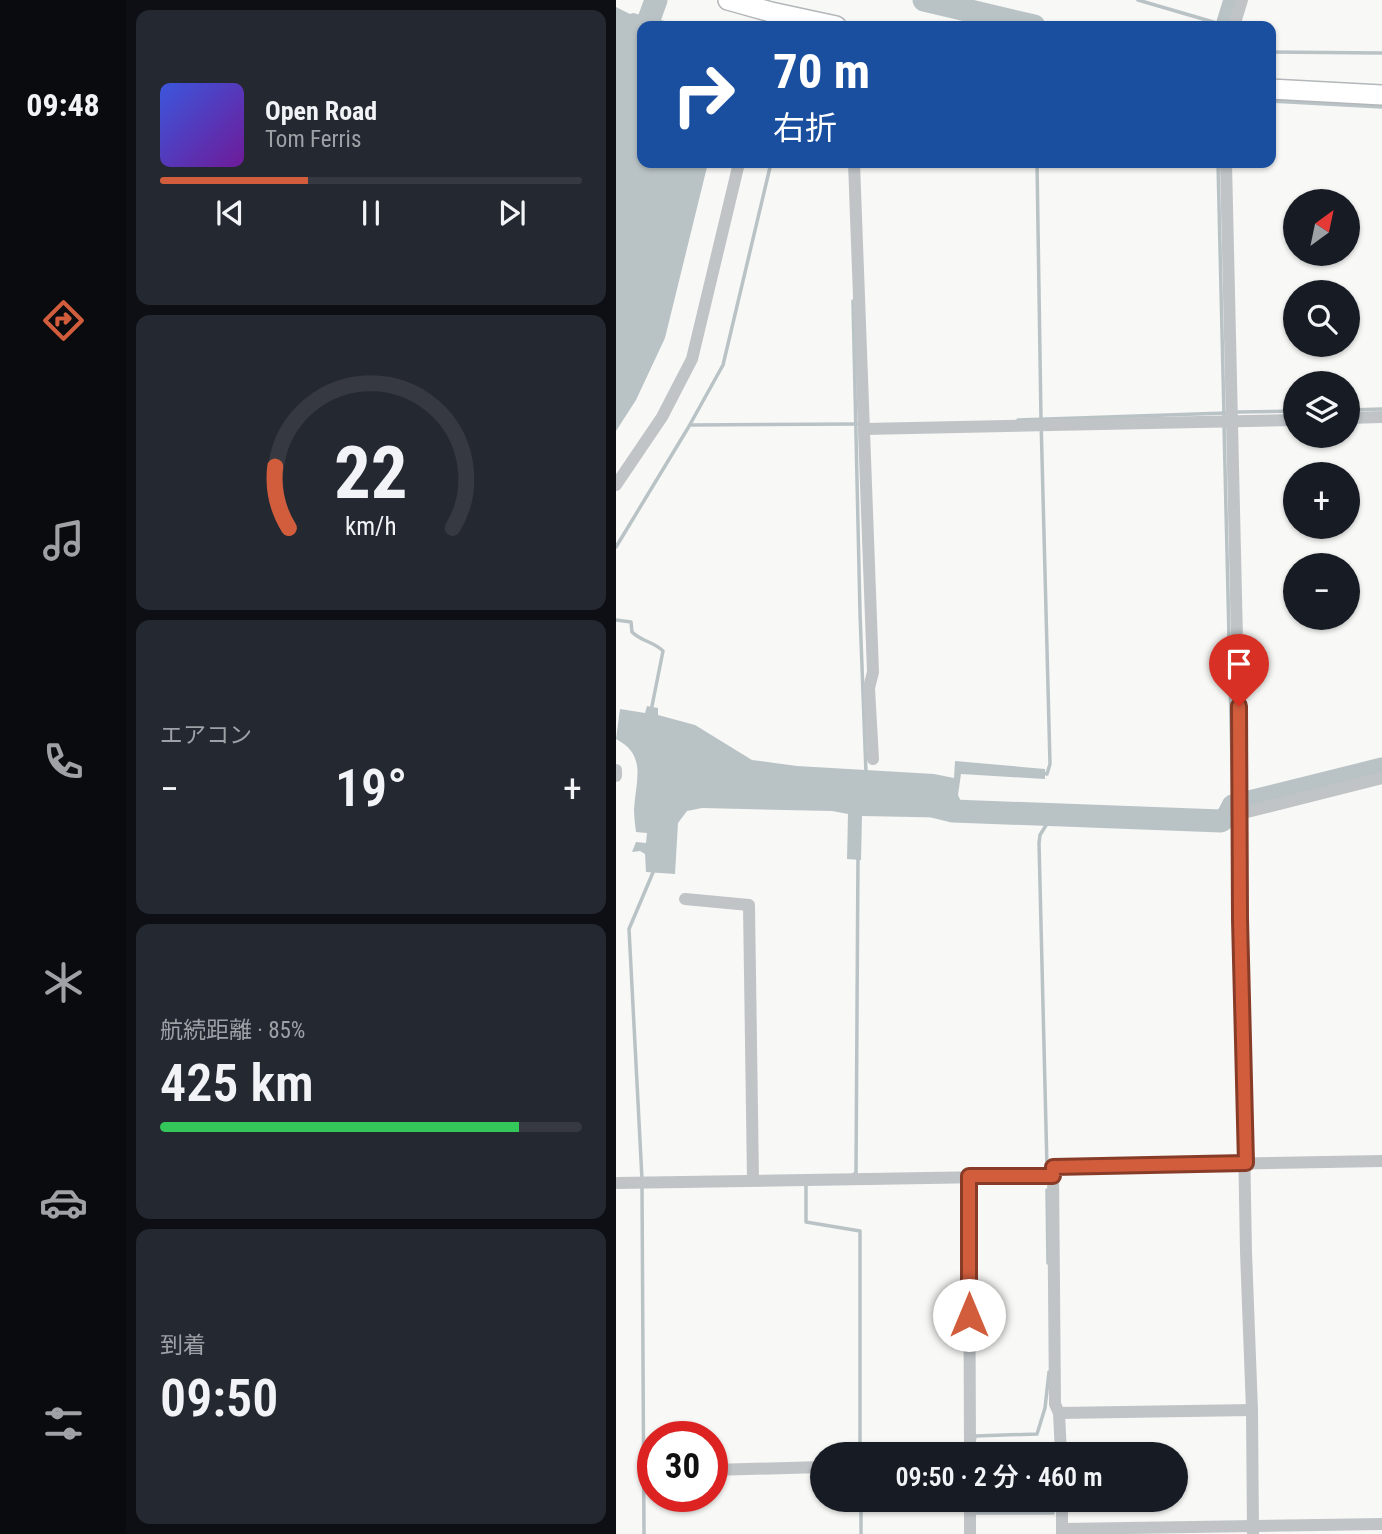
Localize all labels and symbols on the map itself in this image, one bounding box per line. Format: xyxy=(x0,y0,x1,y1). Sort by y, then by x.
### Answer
north arrow xyxy=(1283,189,1360,266)
pin xyxy=(1209,634,1269,706)
position arrow xyxy=(932,1278,1006,1352)
speed limit sign: 30 xyxy=(637,1421,728,1512)

